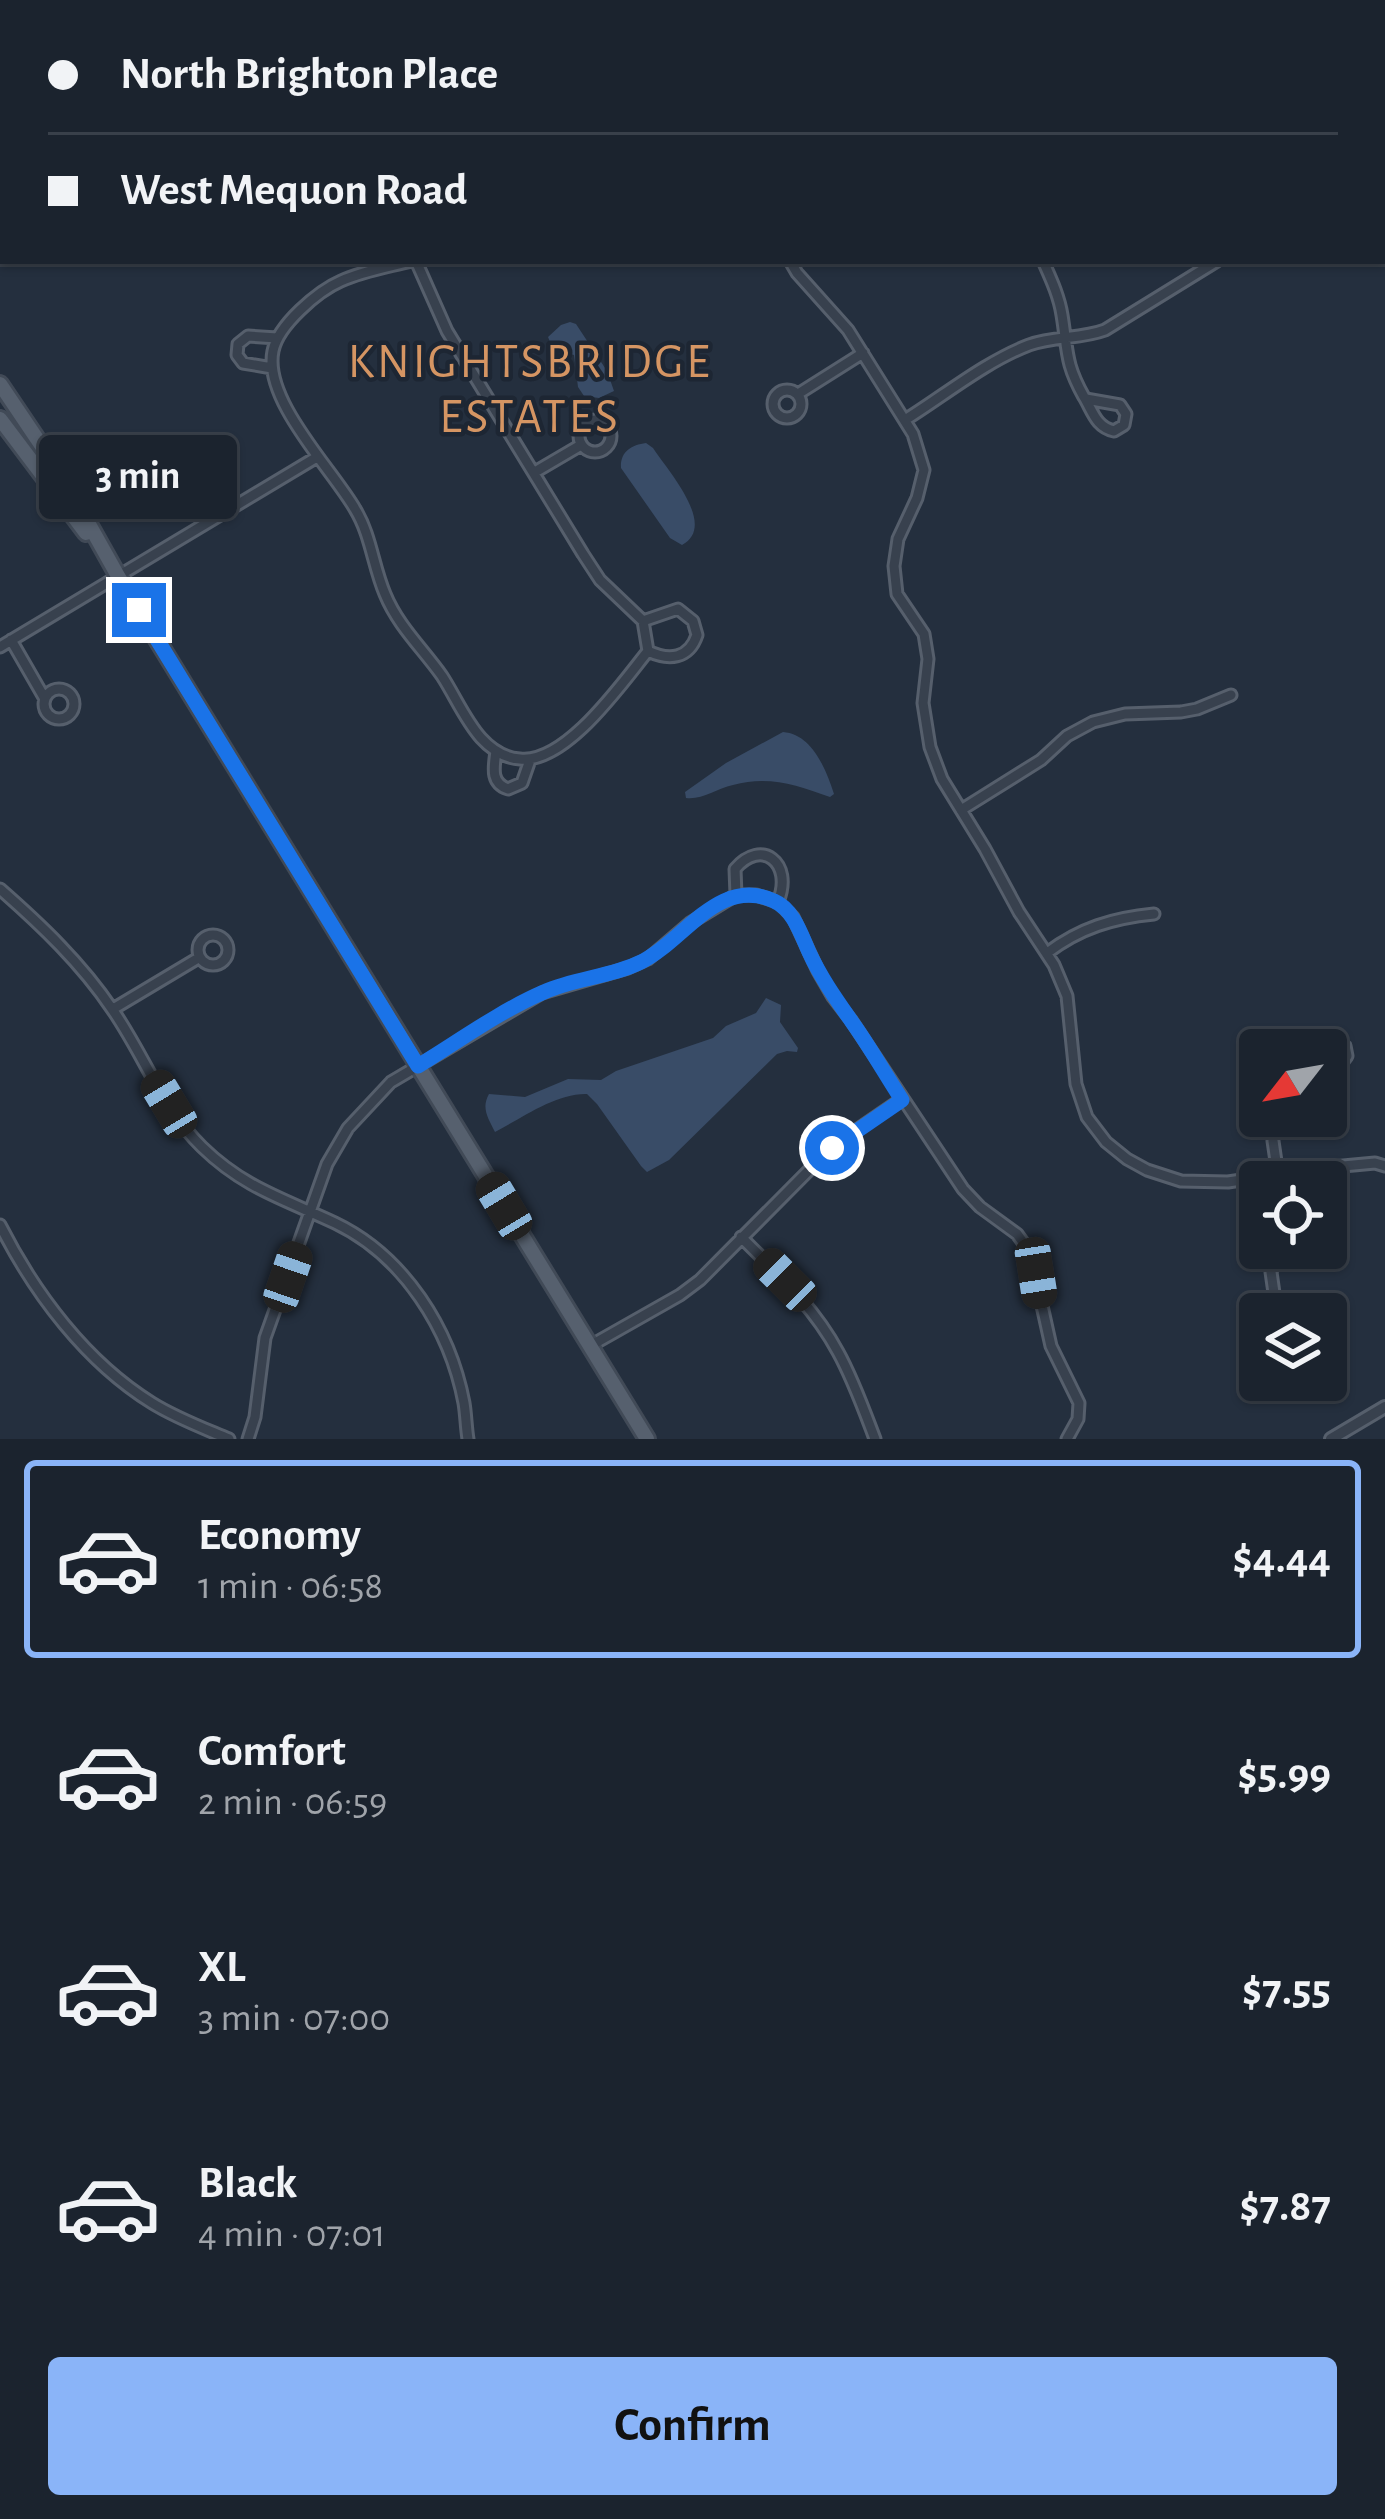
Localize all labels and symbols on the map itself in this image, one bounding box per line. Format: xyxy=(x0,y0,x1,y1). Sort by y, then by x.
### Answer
district label: KNIGHTSBRIDGE ESTATES xyxy=(348,339,712,442)
callout: 3 min xyxy=(40,436,238,520)
route end xyxy=(112,583,166,637)
north arrow xyxy=(1239,1029,1347,1137)
car xyxy=(135,1064,203,1144)
route start xyxy=(805,1121,859,1175)
car xyxy=(470,1166,538,1246)
car xyxy=(1013,1235,1059,1311)
car xyxy=(259,1237,317,1317)
car xyxy=(747,1242,823,1318)

